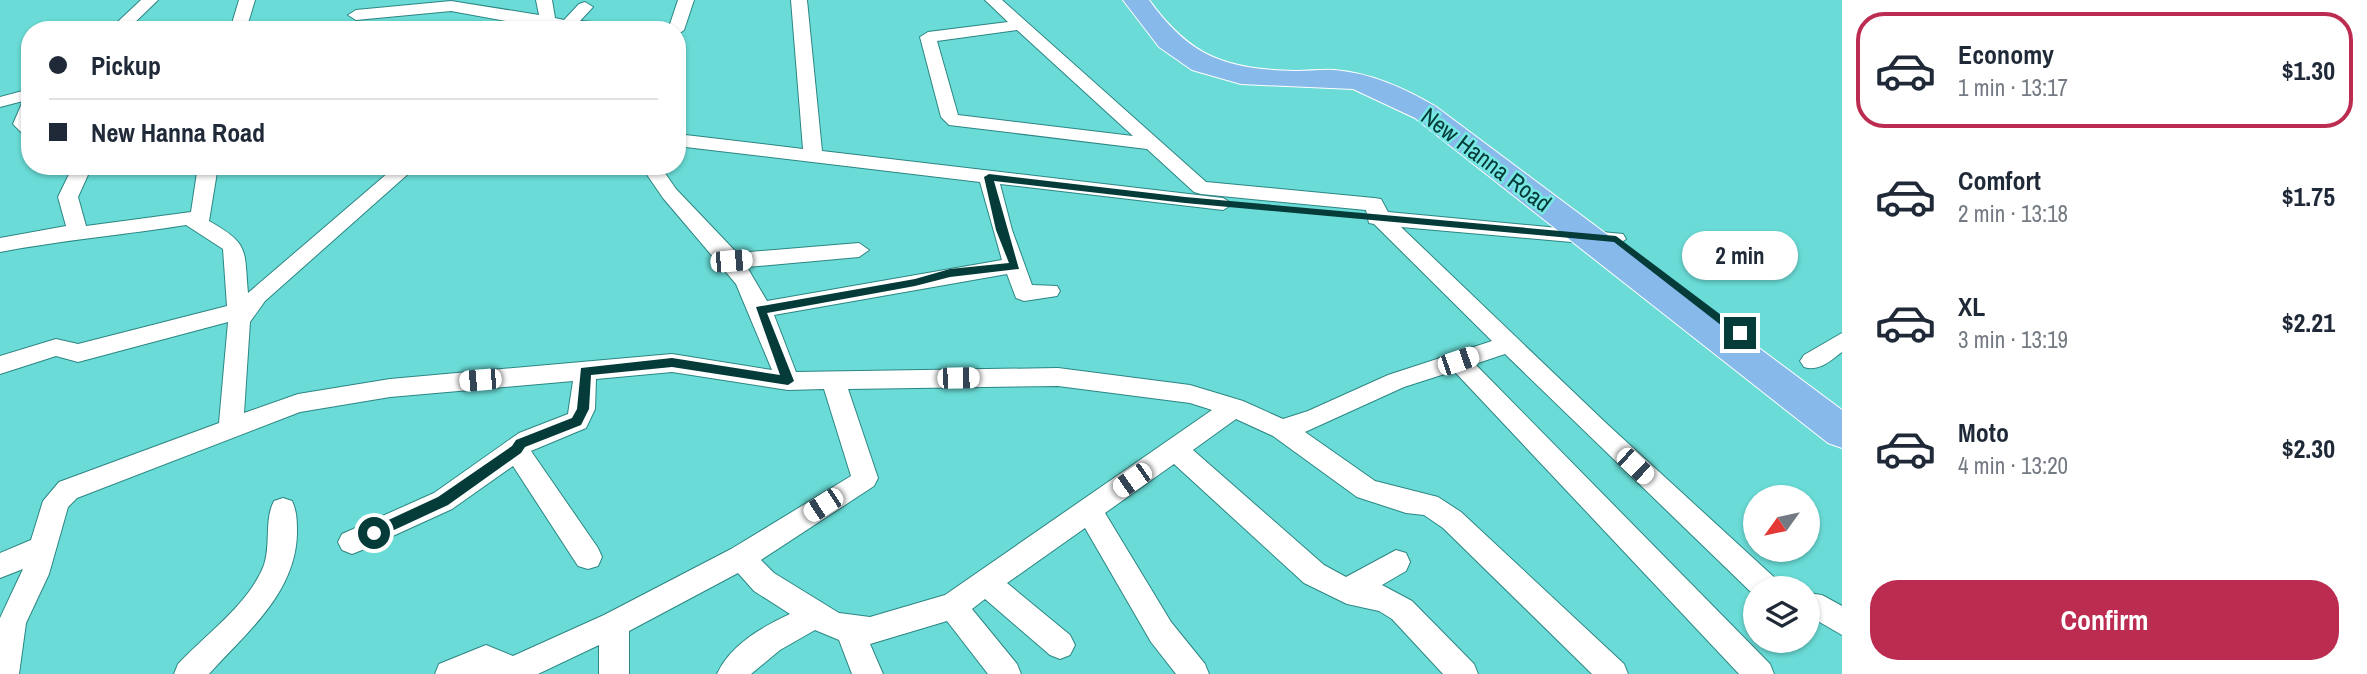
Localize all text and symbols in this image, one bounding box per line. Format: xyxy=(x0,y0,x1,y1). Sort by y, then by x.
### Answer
text: Economy xyxy=(1958,37,2054,72)
icon: car xyxy=(1874,39,1937,102)
text: Pickup xyxy=(91,48,161,83)
text: $1.30 xyxy=(2282,53,2335,88)
text: 1 min · 13:17 xyxy=(1958,72,2068,103)
street label: New Hanna Road xyxy=(1415,100,1558,219)
text: New Hanna Road xyxy=(91,115,265,150)
text: Comfort xyxy=(1958,163,2041,198)
icon: car xyxy=(1874,165,1937,228)
text: $1.75 xyxy=(2282,179,2335,214)
text: 2 min · 13:18 xyxy=(1958,198,2068,229)
callout: 2 min xyxy=(1682,232,1798,280)
text: 2 min xyxy=(1715,240,1765,271)
car xyxy=(710,249,753,273)
text: XL xyxy=(1958,289,1985,324)
icon: car xyxy=(1874,291,1937,354)
text: $2.21 xyxy=(2282,305,2335,340)
route end xyxy=(1724,317,1756,349)
text: 3 min · 13:19 xyxy=(1958,324,2068,355)
car xyxy=(1435,344,1482,378)
car xyxy=(937,367,980,389)
car xyxy=(459,368,502,392)
text: Moto xyxy=(1958,415,2009,450)
icon: car xyxy=(1874,417,1937,480)
text: $2.30 xyxy=(2282,431,2335,466)
car xyxy=(1613,444,1658,488)
text: 4 min · 13:20 xyxy=(1958,450,2068,481)
car xyxy=(1109,459,1156,501)
car xyxy=(800,485,847,525)
north arrow xyxy=(1743,485,1820,562)
map controls xyxy=(1743,485,1820,653)
route start xyxy=(358,517,390,549)
button: layers xyxy=(1743,576,1820,653)
button: Confirm xyxy=(1870,580,2339,660)

